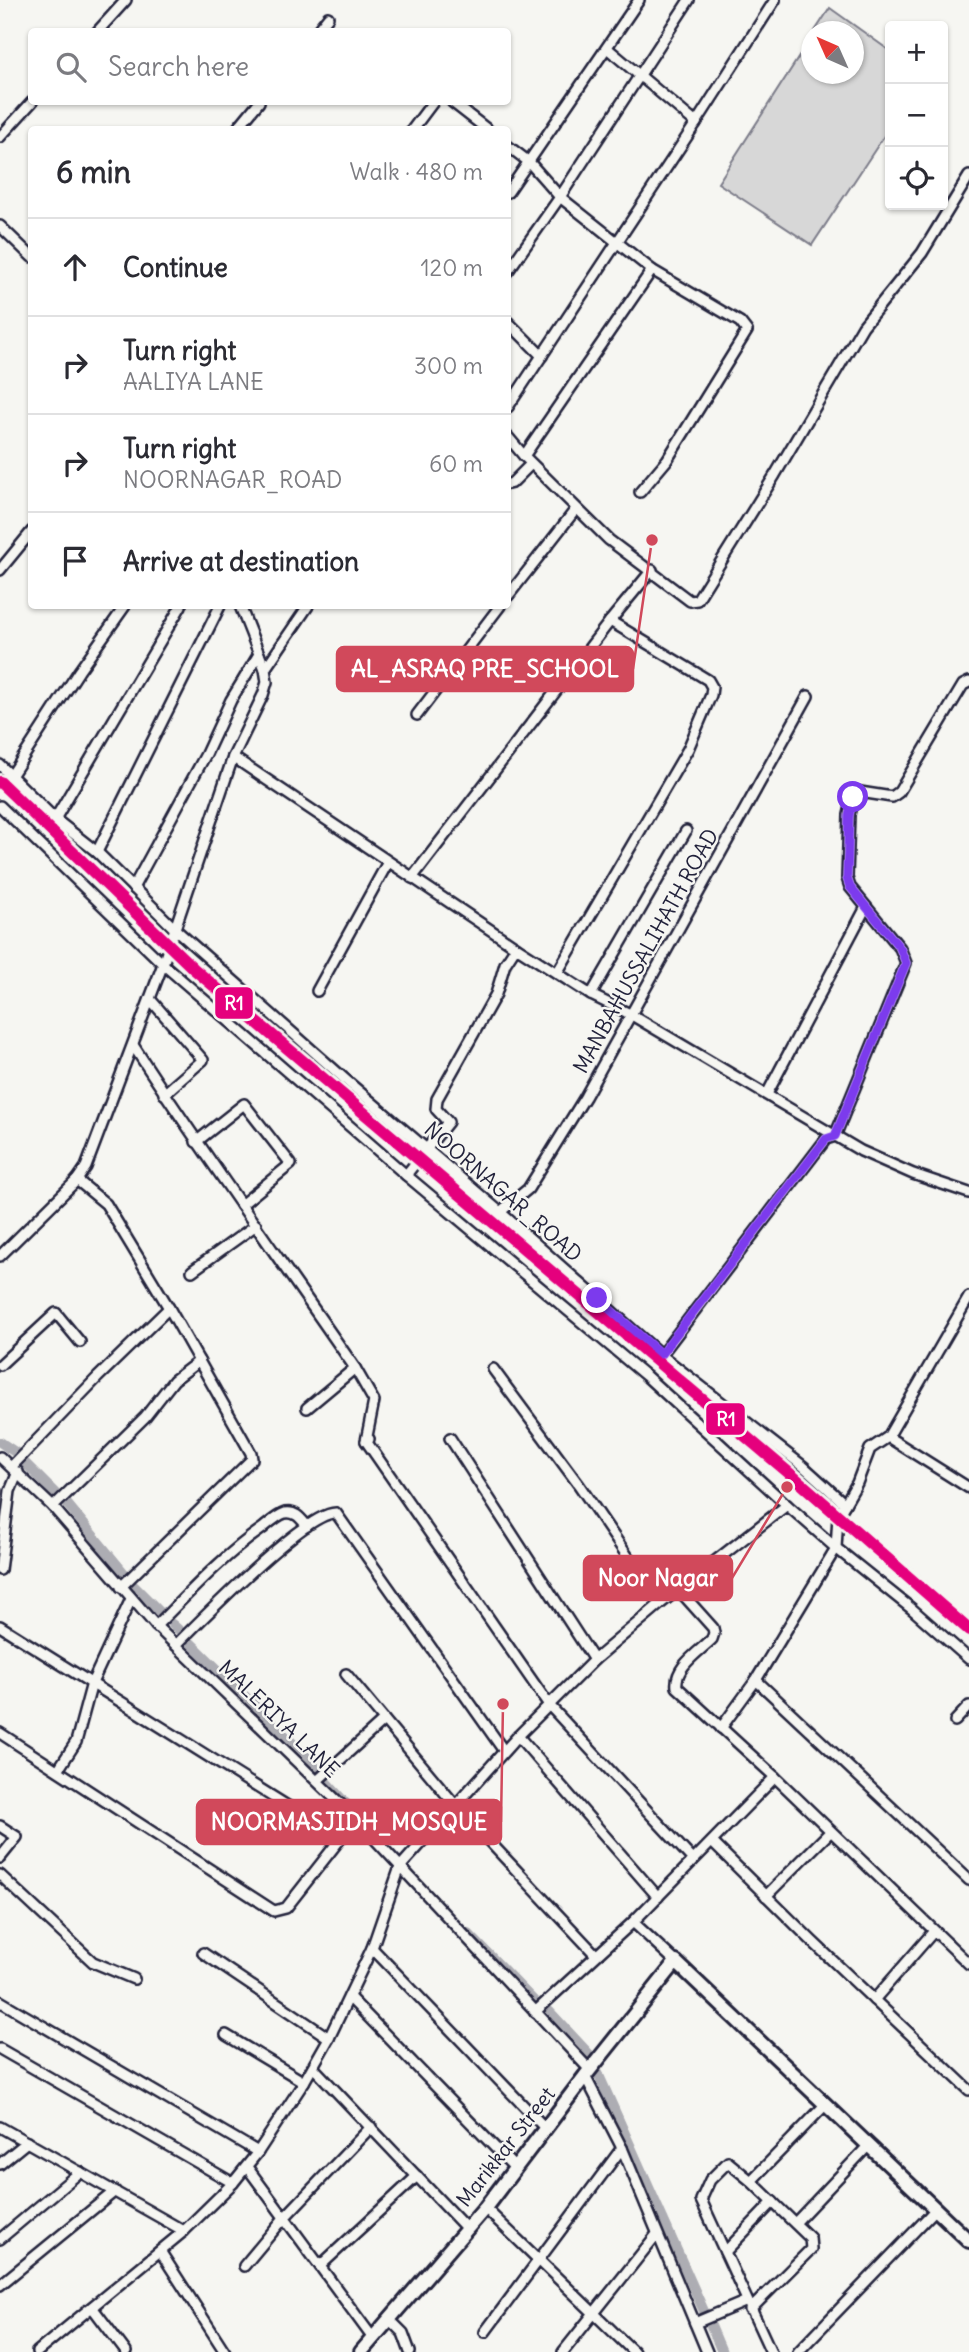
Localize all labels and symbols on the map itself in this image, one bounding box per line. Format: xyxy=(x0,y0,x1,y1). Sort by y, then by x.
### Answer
north arrow xyxy=(801,21,864,84)
callout: AL_ASRAQ PRE_SCHOOL xyxy=(337,647,633,691)
text: AL_ASRAQ PRE_SCHOOL xyxy=(351,654,619,683)
route start xyxy=(837,781,868,812)
street label: MANBAHUSSALIHATH ROAD xyxy=(567,824,724,1078)
line badge: R1 xyxy=(214,986,254,1020)
text: R1 xyxy=(224,991,244,1015)
street label: NOORNAGAR_ROAD xyxy=(419,1116,588,1268)
route end xyxy=(581,1282,612,1313)
line badge: R1 xyxy=(705,1402,746,1436)
text: R1 xyxy=(716,1407,736,1431)
callout: Noor Nagar xyxy=(584,1556,732,1600)
text: Noor Nagar xyxy=(598,1563,719,1592)
street label: MALERIYA LANE xyxy=(213,1654,346,1783)
callout: NOORMASJIDH_MOSQUE xyxy=(197,1800,501,1844)
text: NOORMASJIDH_MOSQUE xyxy=(211,1807,487,1836)
street label: Marikkar Street xyxy=(450,2081,561,2212)

